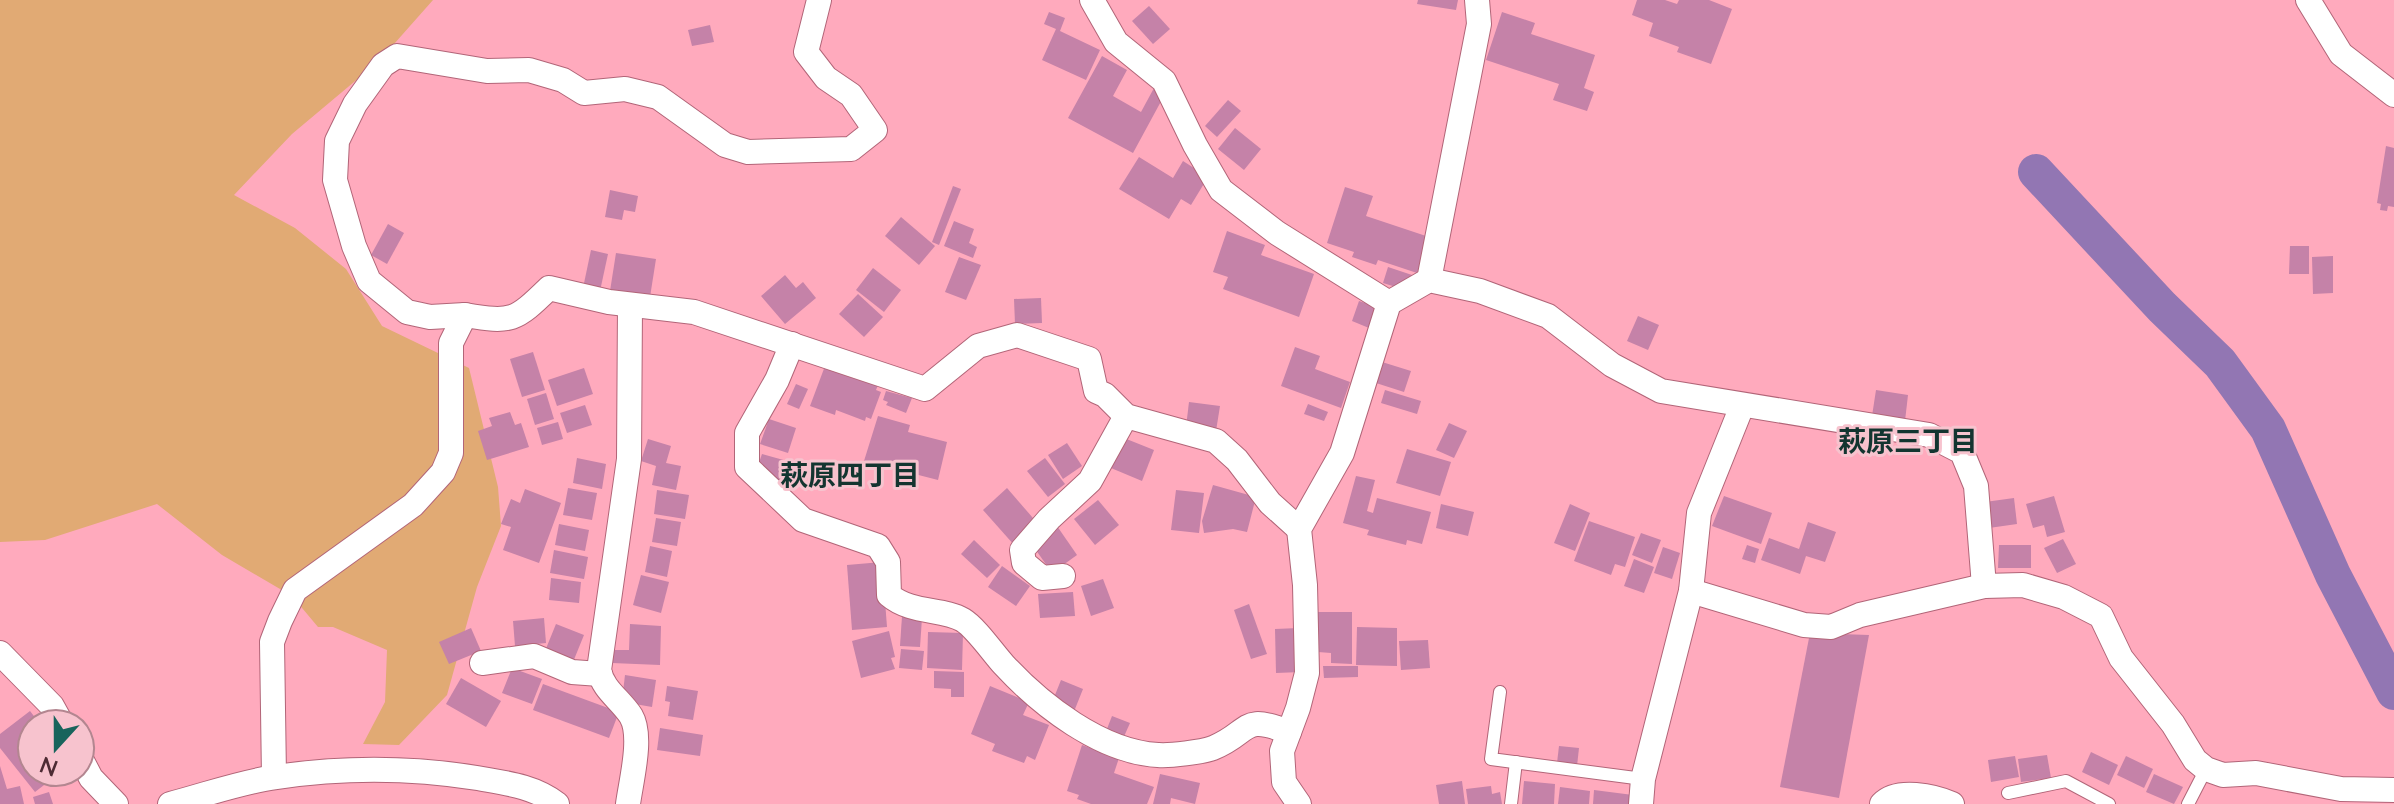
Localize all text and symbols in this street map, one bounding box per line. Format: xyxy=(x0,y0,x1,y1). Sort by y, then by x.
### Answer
district label: 萩原三丁目 xyxy=(1838,423,1978,457)
district label: 萩原四丁目 xyxy=(780,457,920,491)
north arrow xyxy=(16,708,96,788)
text: N xyxy=(36,751,61,783)

